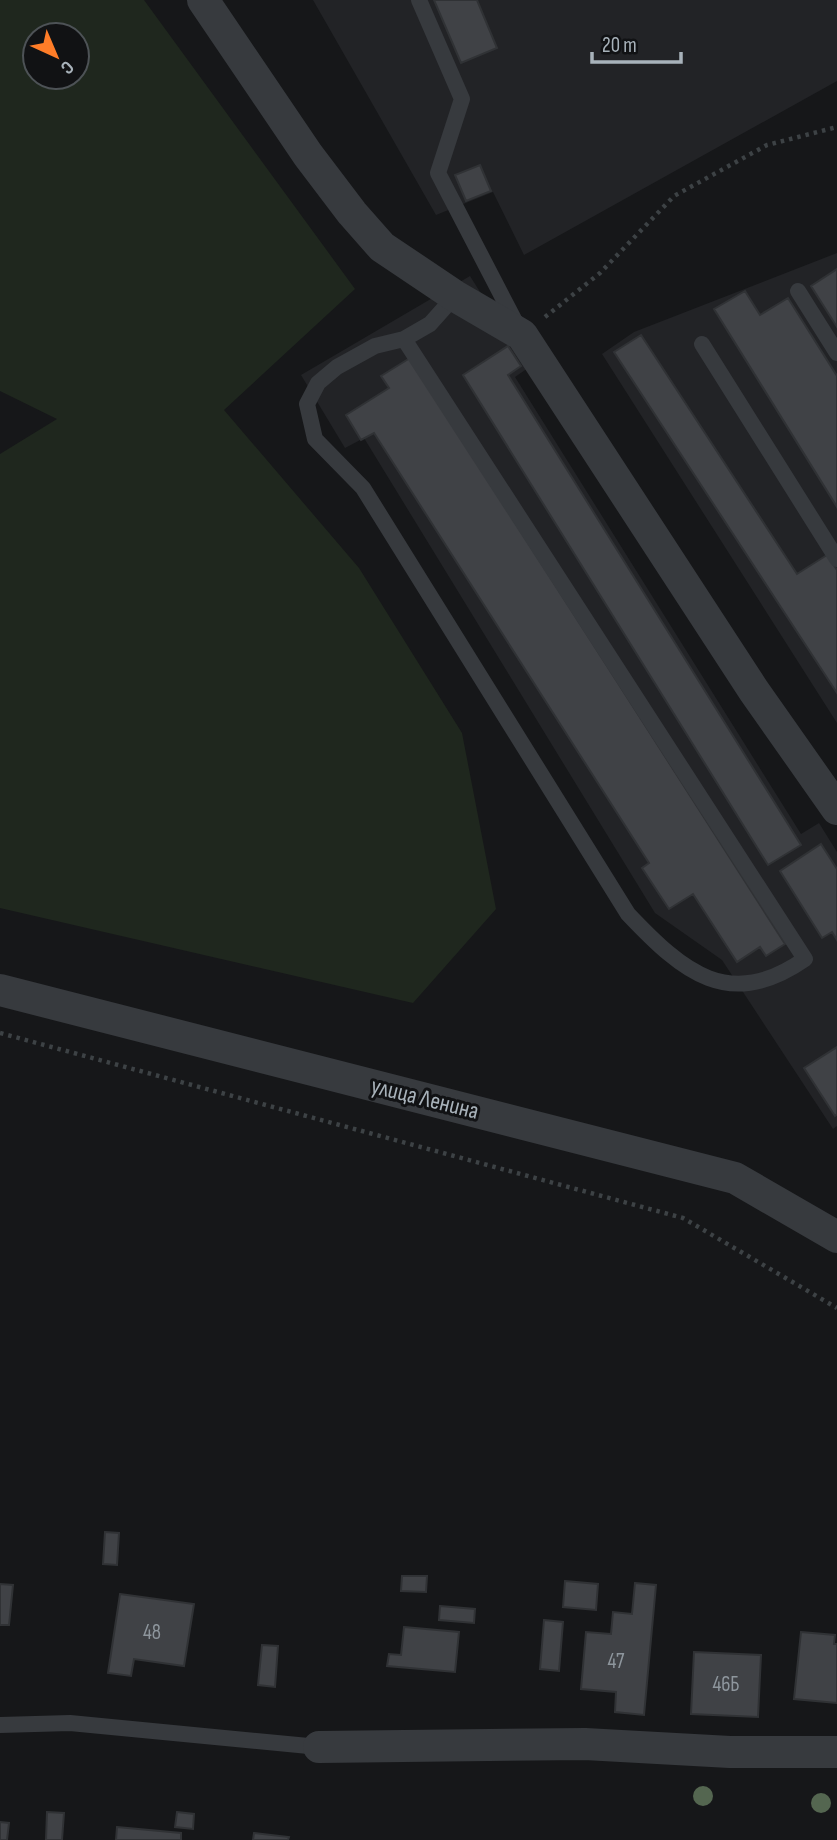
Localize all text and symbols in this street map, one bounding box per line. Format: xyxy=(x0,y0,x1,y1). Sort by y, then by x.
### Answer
north arrow xyxy=(21,21,91,91)
scale bar xyxy=(592,21,681,65)
text: 20 m xyxy=(602,33,637,58)
text: С xyxy=(55,55,78,79)
street label: улица Ленина xyxy=(368,1071,482,1126)
house number: 48 xyxy=(143,1620,161,1645)
house number: 47 xyxy=(607,1649,625,1674)
house number: 46Б xyxy=(712,1672,740,1697)

